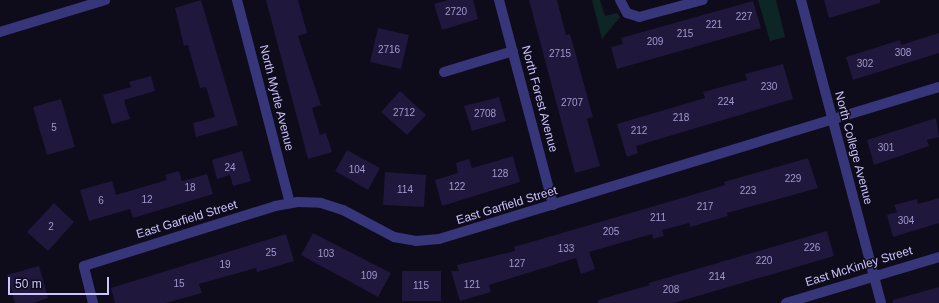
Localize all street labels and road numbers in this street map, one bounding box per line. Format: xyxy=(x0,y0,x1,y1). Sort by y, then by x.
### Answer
street label: North Myrtle Avenue xyxy=(256,43,296,153)
street label: North Forest Avenue xyxy=(518,44,560,154)
street label: North College Avenue xyxy=(831,90,875,206)
street label: East Garfield Street xyxy=(455,184,559,228)
street label: East Garfield Street xyxy=(135,198,239,242)
street label: East McKinley Street xyxy=(804,244,914,290)

